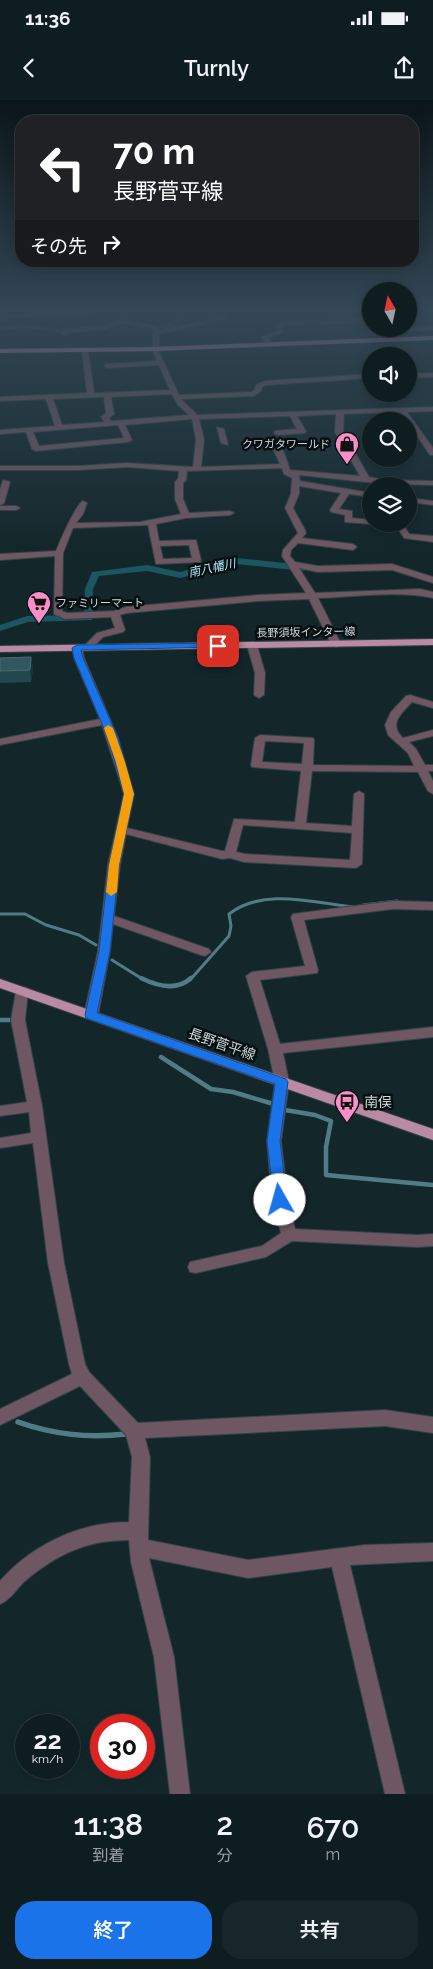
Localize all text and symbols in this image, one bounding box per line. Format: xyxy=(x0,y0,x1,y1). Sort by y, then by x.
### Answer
text: 11:36 xyxy=(25,7,71,29)
icon: back xyxy=(15,54,43,82)
icon: share xyxy=(390,54,418,82)
text: Turnly xyxy=(184,55,249,81)
text: 70 m xyxy=(113,131,195,172)
icon: left xyxy=(30,135,95,200)
text: 長野菅平線 xyxy=(113,178,223,204)
icon: right xyxy=(97,230,125,258)
text: その先 xyxy=(30,235,87,257)
north arrow xyxy=(362,282,418,338)
map controls xyxy=(362,282,417,532)
button: sound xyxy=(362,347,417,402)
button: search xyxy=(362,412,417,467)
shop icon: クワガタワールド xyxy=(334,431,360,465)
place label: クワガタワールド xyxy=(242,438,330,451)
button: layers xyxy=(362,477,417,532)
water label: 南八幡川 xyxy=(187,556,239,580)
supermarket icon: ファミリーマート xyxy=(26,590,52,624)
place label: ファミリーマート xyxy=(56,597,144,610)
pin xyxy=(197,625,239,667)
street label: 長野須坂インター線 xyxy=(256,625,356,640)
icon: arrive xyxy=(204,632,232,660)
street label: 長野菅平線 xyxy=(186,1025,258,1063)
bus stop icon: 南俣 xyxy=(334,1089,360,1123)
place label: 南俣 xyxy=(364,1094,392,1110)
position arrow xyxy=(253,1173,305,1225)
speed limit sign: 30 xyxy=(90,1714,155,1779)
text: 22 xyxy=(33,1725,62,1755)
text: km/h xyxy=(32,1752,63,1766)
text: 11:38 xyxy=(73,1807,143,1842)
text: 2 xyxy=(216,1807,233,1842)
text: 670 xyxy=(306,1810,359,1845)
text: m xyxy=(326,1845,340,1864)
text: 到着 xyxy=(92,1846,124,1865)
text: 分 xyxy=(217,1846,233,1865)
button: 終了 xyxy=(15,1901,212,1959)
button: 共有 xyxy=(222,1901,418,1959)

